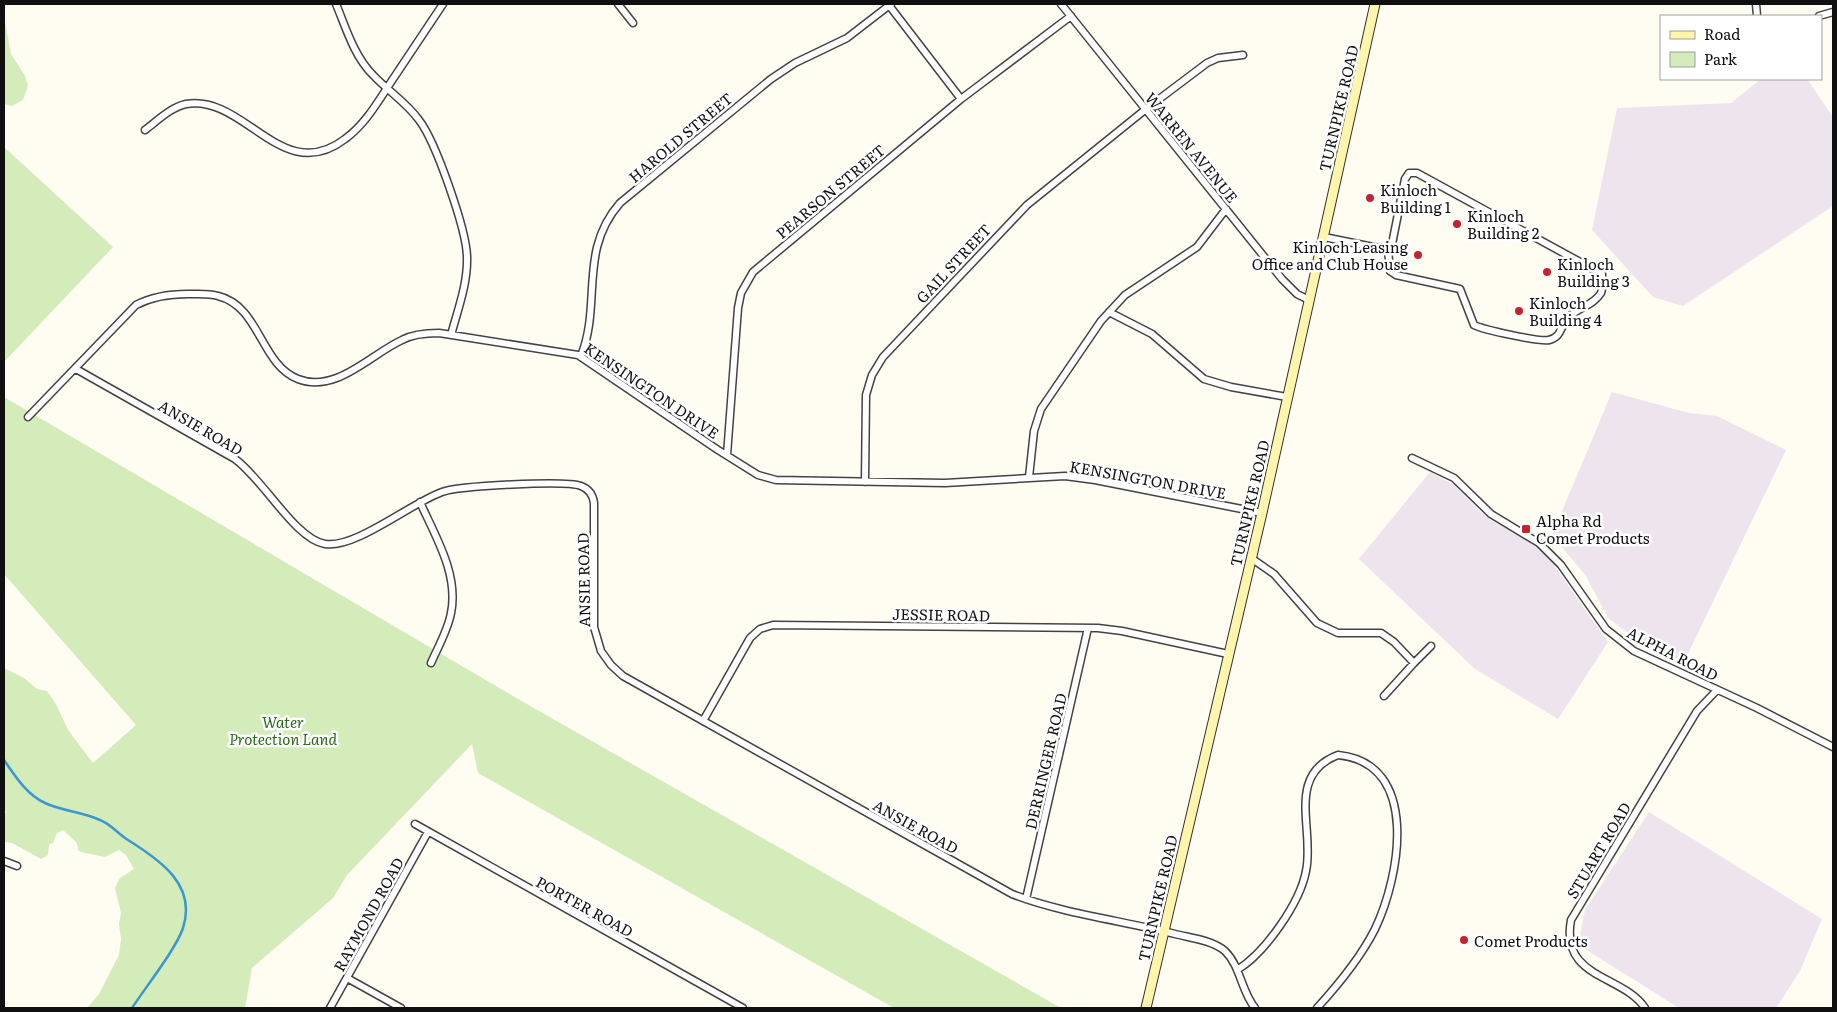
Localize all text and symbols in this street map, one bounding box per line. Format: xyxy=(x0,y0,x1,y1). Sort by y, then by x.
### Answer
legend xyxy=(1660,15,1822,80)
text: Road xyxy=(1704,22,1740,45)
street label: TURNPIKE ROAD xyxy=(1312,42,1364,174)
text: Park xyxy=(1704,47,1738,70)
street label: HAROLD STREET xyxy=(623,86,737,188)
street label: WARREN AVENUE xyxy=(1140,87,1244,207)
street label: PEARSON STREET xyxy=(770,138,890,244)
place label: Kinloch Building 1 xyxy=(1380,178,1451,218)
marker: Kinloch Building 1 xyxy=(1364,192,1376,204)
place label: Kinloch Building 2 xyxy=(1467,204,1540,244)
street label: GAIL STREET xyxy=(910,218,996,308)
marker: Kinloch Building 2 xyxy=(1451,218,1463,230)
place label: Kinloch Leasing Office and Club House xyxy=(1252,235,1409,275)
marker: Kinloch Leasing Office and Club House xyxy=(1412,249,1424,261)
place label: Kinloch Building 3 xyxy=(1557,252,1630,292)
marker: Kinloch Building 3 xyxy=(1541,266,1553,278)
place label: Kinloch Building 4 xyxy=(1529,291,1602,331)
marker: Kinloch Building 4 xyxy=(1513,305,1525,317)
street label: KENSINGTON DRIVE xyxy=(580,336,724,444)
street label: ANSIE ROAD xyxy=(154,393,248,461)
street label: TURNPIKE ROAD xyxy=(1223,437,1275,569)
street label: KENSINGTON DRIVE xyxy=(1068,454,1228,504)
place label: Alpha Rd Comet Products xyxy=(1536,509,1650,549)
marker: Alpha Rd Comet Products xyxy=(1520,523,1532,535)
street label: ANSIE ROAD xyxy=(571,532,595,628)
street label: JESSIE ROAD xyxy=(892,602,990,626)
street label: ALPHA ROAD xyxy=(1623,620,1723,686)
street label: DERRINGER ROAD xyxy=(1018,690,1072,832)
park label: Water Protection Land xyxy=(229,710,337,750)
street label: ANSIE ROAD xyxy=(869,793,963,859)
street label: STUART ROAD xyxy=(1560,797,1636,903)
street label: TURNPIKE ROAD xyxy=(1131,832,1183,964)
street label: RAYMOND ROAD xyxy=(327,853,409,975)
street label: PORTER ROAD xyxy=(532,870,638,942)
place label: Comet Products xyxy=(1474,929,1588,952)
marker: Comet Products xyxy=(1458,934,1470,946)

